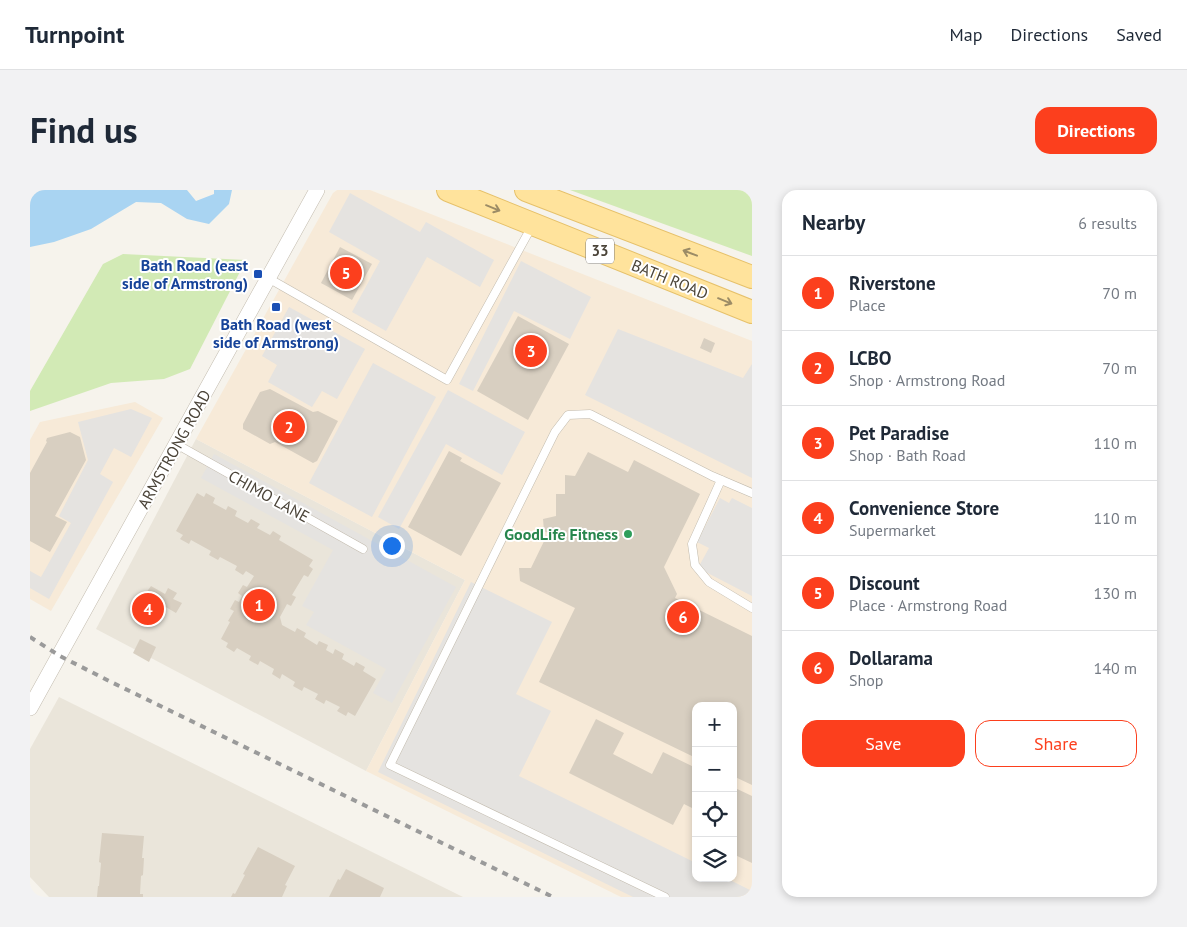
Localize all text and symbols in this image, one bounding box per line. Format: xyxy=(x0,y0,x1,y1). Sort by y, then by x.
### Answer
text: Turnpoint xyxy=(25,19,124,50)
text: Map xyxy=(950,23,982,46)
text: Directions xyxy=(1010,23,1088,46)
text: Saved xyxy=(1116,23,1162,46)
text: Find us xyxy=(30,107,138,153)
button: Directions xyxy=(1035,107,1157,154)
one-way arrow xyxy=(485,204,500,213)
text: Nearby xyxy=(802,209,865,236)
text: 6 results xyxy=(1078,213,1137,233)
road number: 33 xyxy=(586,238,614,264)
one-way arrow xyxy=(683,248,698,257)
pin: 5 xyxy=(330,254,362,292)
place label: Bath Road (east side of Armstrong) xyxy=(122,255,248,293)
street label: BATH ROAD xyxy=(629,255,711,303)
marker: Bath Road (east side of Armstrong) xyxy=(252,268,264,280)
text: Riverstone xyxy=(849,271,936,295)
text: 1 xyxy=(813,283,823,303)
text: 70 m xyxy=(1102,283,1137,303)
text: Place xyxy=(849,295,886,315)
one-way arrow xyxy=(717,297,732,306)
marker: Bath Road (west side of Armstrong) xyxy=(270,301,282,313)
place label: Bath Road (west side of Armstrong) xyxy=(213,314,339,352)
pin: 3 xyxy=(515,332,547,370)
text: LCBO xyxy=(849,346,892,370)
text: 2 xyxy=(813,358,823,378)
text: 70 m xyxy=(1102,358,1137,378)
text: Shop · Armstrong Road xyxy=(849,370,1005,390)
street label: ARMSTRONG ROAD xyxy=(133,386,215,512)
pin: 2 xyxy=(273,408,305,446)
text: Pet Paradise xyxy=(849,421,949,445)
text: 3 xyxy=(813,433,823,453)
text: 110 m xyxy=(1094,433,1137,453)
text: Shop · Bath Road xyxy=(849,445,966,465)
street label: CHIMO LANE xyxy=(225,466,313,526)
text: Convenience Store xyxy=(849,496,999,520)
text: 4 xyxy=(813,508,823,528)
text: 110 m xyxy=(1094,508,1137,528)
text: Supermarket xyxy=(849,520,936,540)
place label: GoodLife Fitness xyxy=(504,524,618,544)
marker: GoodLife Fitness xyxy=(622,528,634,540)
your location xyxy=(379,533,405,559)
text: Discount xyxy=(849,571,920,595)
text: 5 xyxy=(813,583,823,603)
text: 130 m xyxy=(1094,583,1137,603)
pin: 1 xyxy=(243,586,275,624)
pin: 4 xyxy=(132,590,164,628)
text: Place · Armstrong Road xyxy=(849,595,1007,615)
pin: 6 xyxy=(667,598,699,636)
text: Dollarama xyxy=(849,646,933,670)
text: 6 xyxy=(813,658,823,678)
text: 140 m xyxy=(1094,658,1137,678)
text: Shop xyxy=(849,670,883,690)
map controls xyxy=(692,702,737,882)
button: + xyxy=(692,702,737,747)
button: Save xyxy=(802,720,965,767)
button: Share xyxy=(975,720,1137,767)
button: − xyxy=(692,747,737,792)
button: locate xyxy=(692,792,737,837)
button: layers xyxy=(692,837,737,882)

